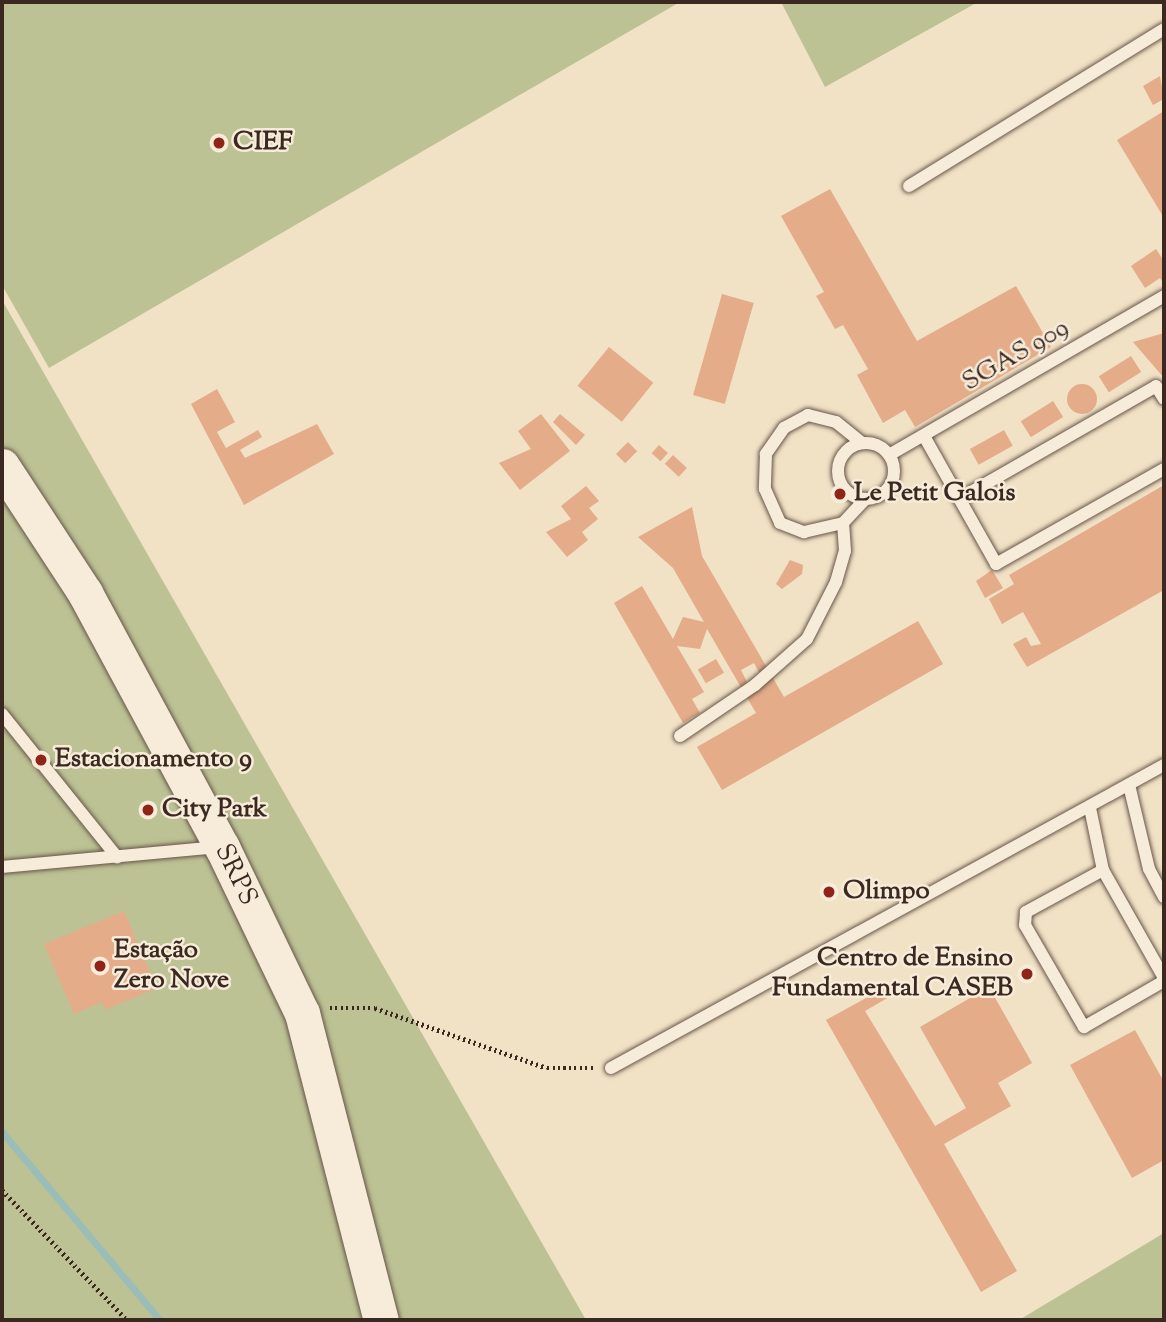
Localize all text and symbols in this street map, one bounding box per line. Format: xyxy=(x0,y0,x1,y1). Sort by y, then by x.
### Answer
place label: CIEF xyxy=(233,127,293,159)
marker: CIEF xyxy=(211,135,227,151)
street label: SGAS 909 xyxy=(957,313,1075,399)
place label: Le Petit Galois xyxy=(854,478,1016,510)
marker: Le Petit Galois xyxy=(832,486,848,502)
place label: Estacionamento 9 xyxy=(55,744,252,776)
marker: Estacionamento 9 xyxy=(33,752,49,768)
place label: City Park xyxy=(162,794,267,826)
marker: City Park xyxy=(140,802,156,818)
street label: SRPS xyxy=(207,839,263,911)
place label: Olimpo xyxy=(843,876,930,908)
marker: Olimpo xyxy=(821,884,837,900)
place label: Estação Zero Nove xyxy=(114,935,229,996)
place label: Centro de Ensino Fundamental CASEB xyxy=(772,943,1013,1004)
marker: Estação Zero Nove xyxy=(92,958,108,974)
marker: Centro de Ensino Fundamental CASEB xyxy=(1019,966,1035,982)

